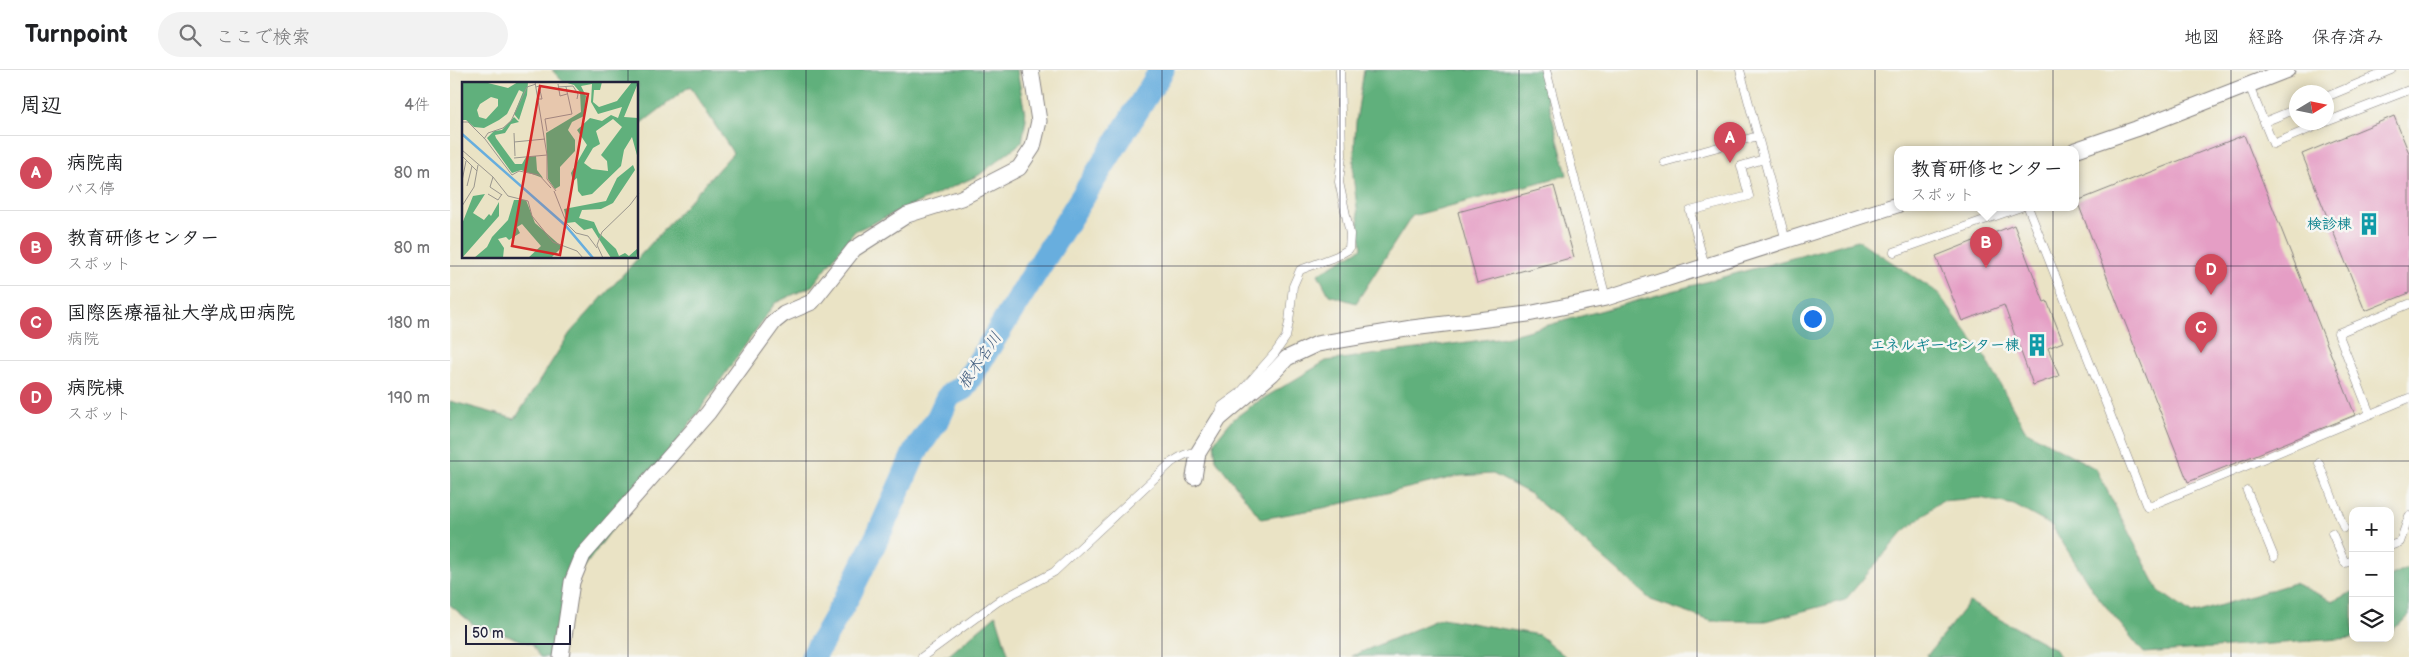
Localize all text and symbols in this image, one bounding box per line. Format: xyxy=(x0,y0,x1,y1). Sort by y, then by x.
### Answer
search box xyxy=(158,12,508,57)
text: Turnpoint xyxy=(25,20,128,49)
icon: search xyxy=(176,21,204,49)
text: ここで検索 xyxy=(216,26,311,49)
text: 地図 xyxy=(2184,27,2220,48)
text: 経路 xyxy=(2248,27,2284,48)
text: 保存済み xyxy=(2312,27,2384,48)
inset map xyxy=(462,82,639,259)
north arrow xyxy=(2289,85,2334,130)
text: 周辺 xyxy=(20,93,62,118)
text: 4件 xyxy=(404,96,430,115)
pin: A xyxy=(1714,122,1746,163)
popup xyxy=(1894,146,2079,211)
text: 病院南 xyxy=(67,152,124,175)
text: 教育研修センター xyxy=(1910,158,2063,181)
text: A xyxy=(31,164,41,183)
text: 80 m xyxy=(394,164,430,183)
text: バス停 xyxy=(67,180,115,199)
text: スポット xyxy=(1910,186,1975,205)
building icon: 検診棟 xyxy=(2356,211,2382,237)
place label: 検診棟 xyxy=(2307,215,2352,234)
text: 教育研修センター xyxy=(67,227,219,250)
pin: B xyxy=(1970,227,2002,268)
text: B xyxy=(30,239,42,258)
text: 80 m xyxy=(394,239,430,258)
pin: D xyxy=(2195,254,2227,295)
text: スポット xyxy=(67,255,131,274)
text: 国際医療福祉大学成田病院 xyxy=(67,302,295,325)
your location xyxy=(1800,306,1826,332)
pin: C xyxy=(2185,312,2217,353)
text: C xyxy=(30,314,42,333)
text: 180 m xyxy=(388,314,430,333)
water label: 根木名川 xyxy=(954,329,1006,393)
text: 病院 xyxy=(67,330,99,349)
building icon: エネルギーセンター棟 xyxy=(2024,332,2050,358)
place label: エネルギーセンター棟 xyxy=(1870,336,2020,355)
text: 病院棟 xyxy=(67,377,124,400)
text: D xyxy=(30,389,42,408)
text: 190 m xyxy=(388,389,430,408)
text: スポット xyxy=(67,405,131,424)
map controls xyxy=(2349,507,2394,642)
button: + xyxy=(2349,507,2394,552)
button: − xyxy=(2349,552,2394,597)
button: layers xyxy=(2349,597,2394,642)
scale bar xyxy=(465,622,571,645)
text: 50 m xyxy=(472,625,504,642)

